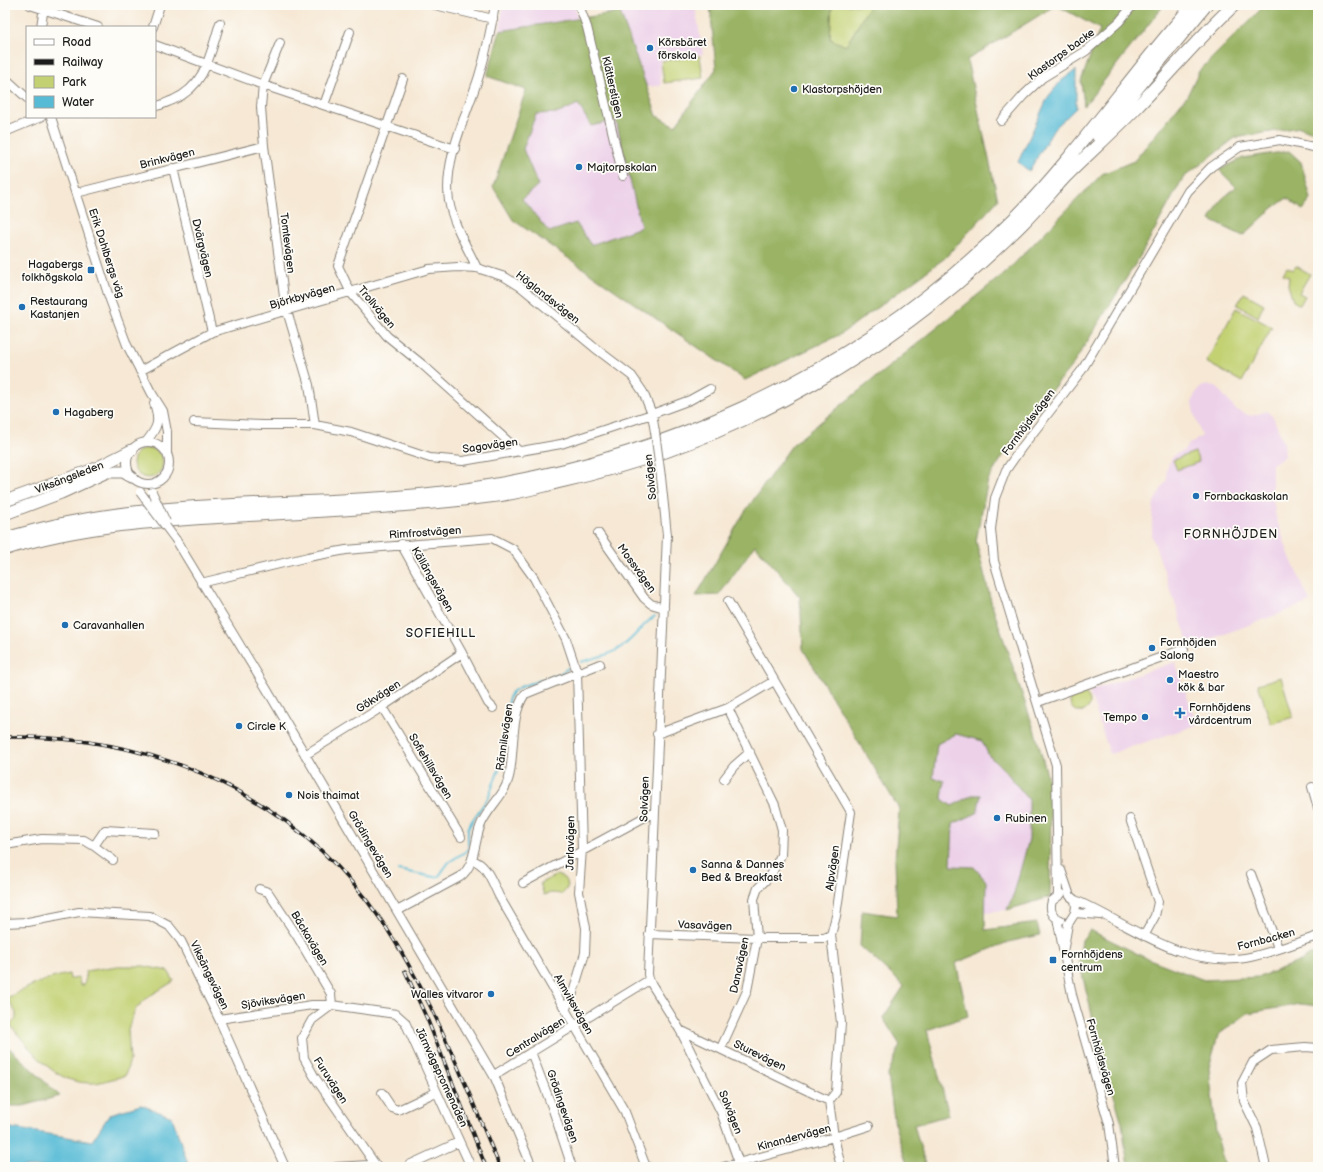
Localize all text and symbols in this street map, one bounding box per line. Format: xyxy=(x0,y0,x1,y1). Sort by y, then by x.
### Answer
legend xyxy=(26,26,156,118)
street label: Klastorps backe xyxy=(1025,26,1098,83)
text: Road xyxy=(62,35,91,50)
place label: Körsbäret förskola xyxy=(658,36,707,62)
marker: Körsbäret förskola xyxy=(645,43,655,53)
text: Railway xyxy=(62,55,104,70)
street label: Klätterstigen xyxy=(599,55,626,119)
text: Park xyxy=(62,75,86,90)
place label: Klastorpshöjden xyxy=(802,83,882,96)
marker: Klastorpshöjden xyxy=(789,84,799,94)
text: Water xyxy=(62,95,94,110)
street label: Brinkvägen xyxy=(138,145,196,172)
place label: Majtorpskolan xyxy=(587,161,657,174)
marker: Majtorpskolan xyxy=(574,162,584,172)
street label: Erik Dahlbergs väg xyxy=(86,207,127,300)
street label: Tomtevägen xyxy=(277,212,298,274)
street label: Dvärgvägen xyxy=(189,217,216,279)
place label: Hagabergs folkhögskola xyxy=(22,258,84,284)
marker: Hagabergs folkhögskola xyxy=(86,265,96,275)
street label: Höglandsvägen xyxy=(513,268,582,326)
street label: Björkbyvägen xyxy=(268,281,336,312)
street label: Trollvägen xyxy=(355,283,398,331)
place label: Restaurang Kastanjen xyxy=(30,295,88,321)
marker: Restaurang Kastanjen xyxy=(17,302,27,312)
street label: Fornhöjdsvägen xyxy=(999,387,1058,458)
place label: Hagaberg xyxy=(64,406,114,419)
marker: Hagaberg xyxy=(51,407,61,417)
street label: Sagovägen xyxy=(461,435,519,456)
street label: Solvägen xyxy=(642,453,659,500)
street label: Viksängsleden xyxy=(33,458,105,497)
place label: Fornbackaskolan xyxy=(1204,490,1288,503)
marker: Fornbackaskolan xyxy=(1191,491,1201,501)
street label: Rimfrostvägen xyxy=(389,523,462,542)
district label: FORNHÖJDEN xyxy=(1184,526,1278,542)
street label: Mossvägen xyxy=(615,541,659,595)
street label: Källängsvägen xyxy=(409,545,456,614)
place label: Caravanhallen xyxy=(73,619,144,632)
marker: Caravanhallen xyxy=(60,620,70,630)
district label: SOFIEHILL xyxy=(406,626,476,641)
place label: Fornhöjden Salong xyxy=(1160,636,1216,662)
marker: Fornhöjden Salong xyxy=(1147,643,1157,653)
place label: Maestro kök & bar xyxy=(1178,668,1225,694)
marker: Maestro kök & bar xyxy=(1165,675,1175,685)
street label: Gökvägen xyxy=(354,677,403,716)
place label: Fornhöjdens vårdcentrum xyxy=(1188,701,1252,727)
street label: Rännilsvägen xyxy=(493,703,516,771)
marker: Fornhöjdens vårdcentrum xyxy=(1174,707,1186,719)
place label: Tempo xyxy=(1103,711,1137,724)
marker: Tempo xyxy=(1140,712,1150,722)
place label: Circle K xyxy=(247,720,287,733)
marker: Circle K xyxy=(234,721,244,731)
street label: Sofiehillsvägen xyxy=(406,731,455,801)
street label: Solvägen xyxy=(637,776,652,822)
place label: Nois thaimat xyxy=(297,789,360,802)
marker: Nois thaimat xyxy=(284,790,294,800)
street label: Grödingevägen xyxy=(345,808,396,880)
place label: Rubinen xyxy=(1005,812,1047,825)
marker: Rubinen xyxy=(992,813,1002,823)
street label: Jarlavägen xyxy=(564,815,577,871)
street label: Alpvägen xyxy=(823,844,842,892)
place label: Sanna & Dannes Bed & Breakfast xyxy=(701,858,785,884)
marker: Sanna & Dannes Bed & Breakfast xyxy=(688,865,698,875)
street label: Bäckavägen xyxy=(288,909,331,968)
street label: Vasavägen xyxy=(678,918,732,933)
street label: Fornbacken xyxy=(1236,926,1296,953)
street label: Danavägen xyxy=(727,936,752,994)
street label: Viksängsvägen xyxy=(187,939,232,1012)
place label: Fornhöjdens centrum xyxy=(1061,948,1123,974)
marker: Fornhöjdens centrum xyxy=(1048,955,1058,965)
street label: Almviksvägen xyxy=(551,972,596,1037)
place label: Walles vitvaror xyxy=(411,988,484,1001)
street label: Sjöviksvägen xyxy=(240,989,306,1012)
marker: Walles vitvaror xyxy=(486,989,496,999)
street label: Centralvägen xyxy=(503,1014,567,1061)
street label: Fornhöjdsvägen xyxy=(1083,1017,1118,1097)
street label: Järnvägspromenaden xyxy=(413,1025,470,1129)
street label: Sturevägen xyxy=(731,1037,788,1074)
street label: Furuvägen xyxy=(311,1054,351,1106)
street label: Grödingevägen xyxy=(544,1068,581,1144)
street label: Solvägen xyxy=(716,1088,745,1136)
street label: Kinandervägen xyxy=(756,1121,832,1154)

